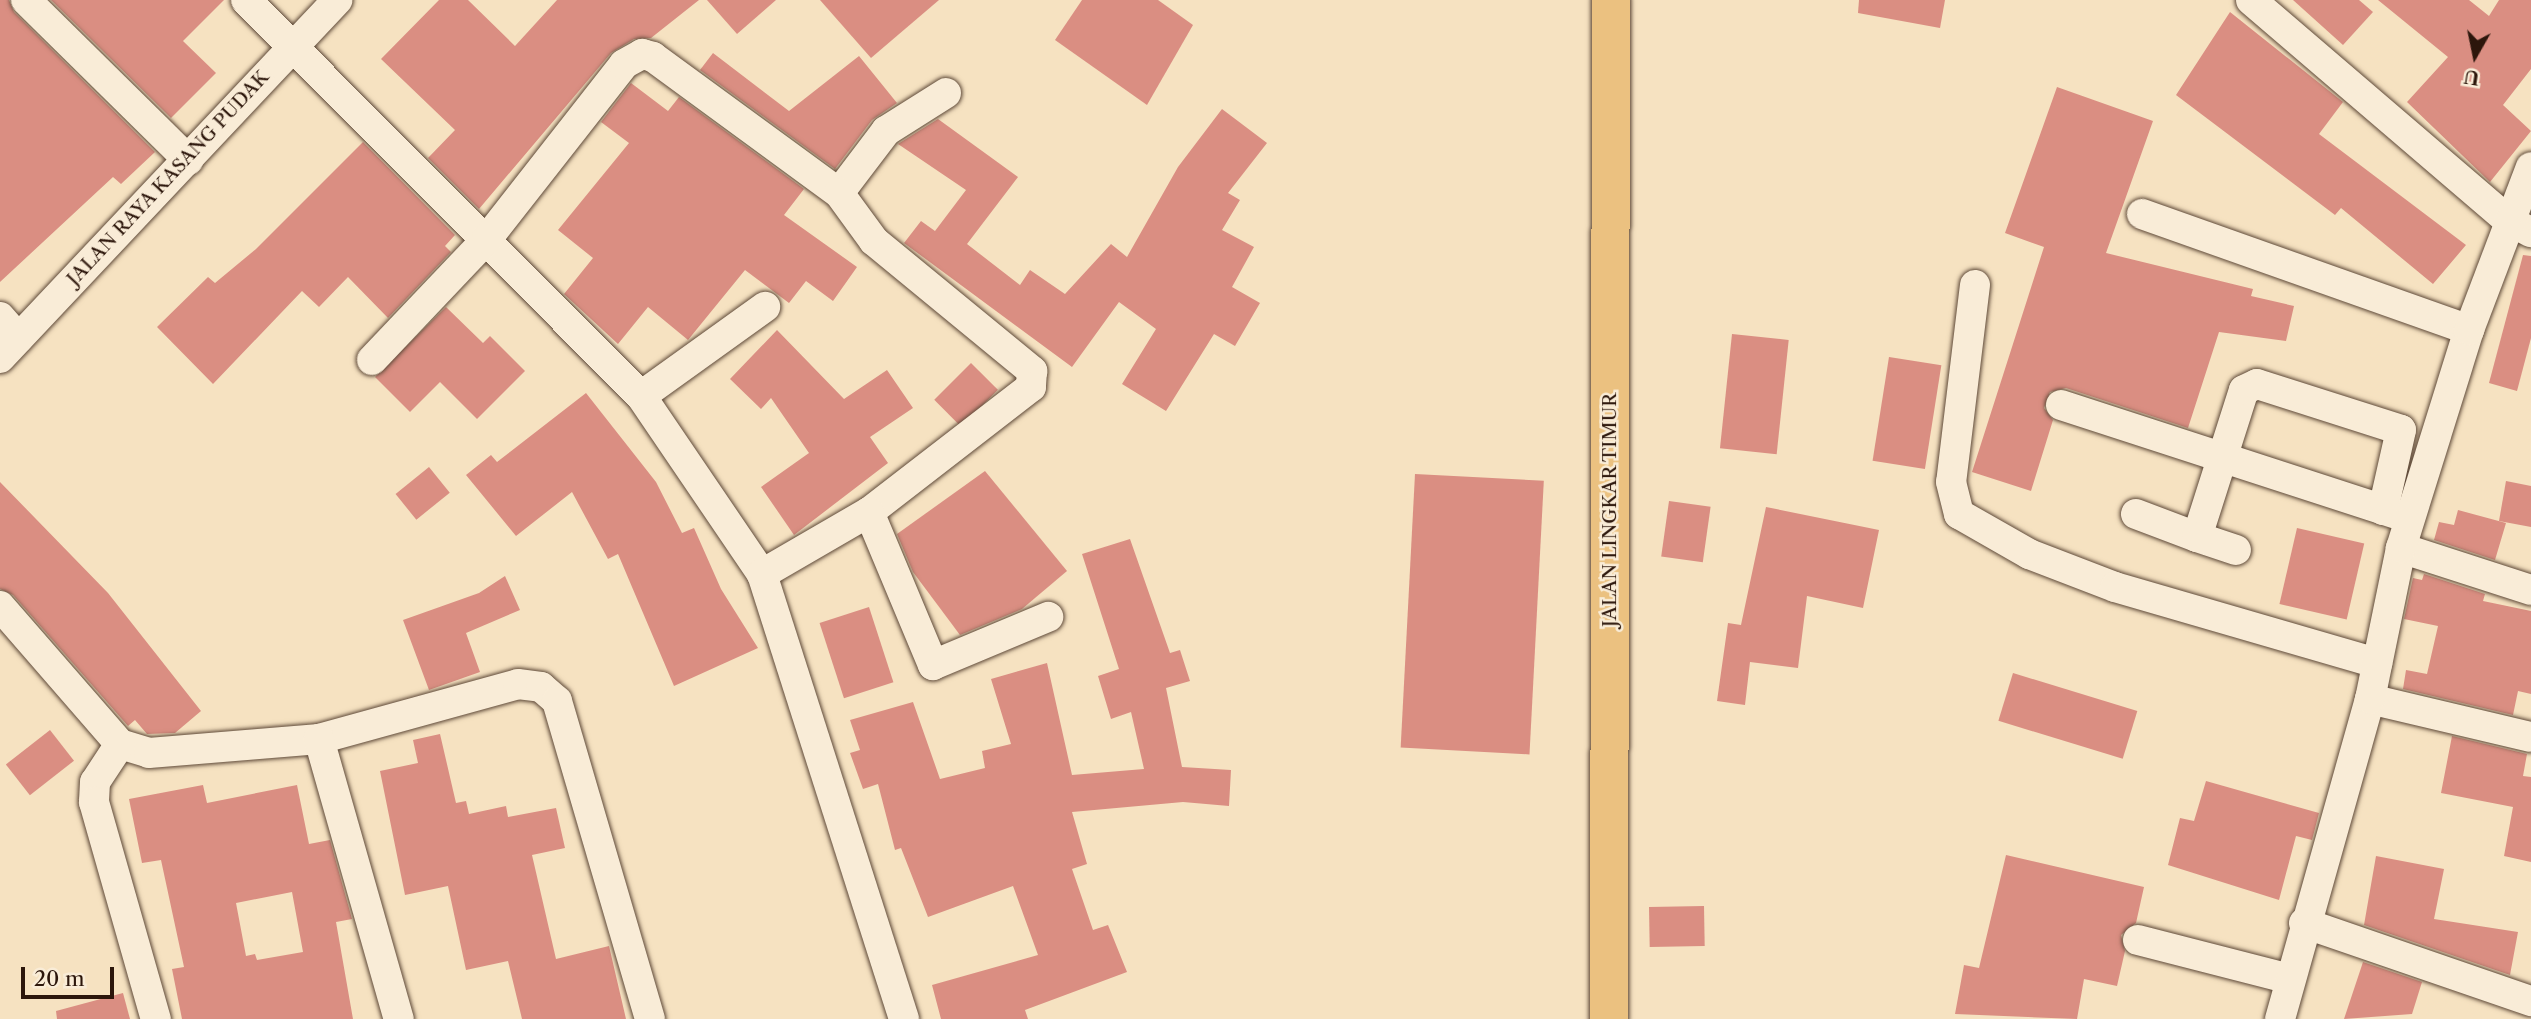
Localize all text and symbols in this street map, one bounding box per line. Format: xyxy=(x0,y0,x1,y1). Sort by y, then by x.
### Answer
north arrow xyxy=(2440,21,2510,91)
street label: JALAN RAYA KASANG PUDAK xyxy=(62,65,274,291)
text: U xyxy=(2462,65,2481,90)
street label: JALAN LINGKAR TIMUR xyxy=(1599,392,1621,628)
scale bar xyxy=(24,953,117,997)
text: 20 m xyxy=(34,966,85,991)

